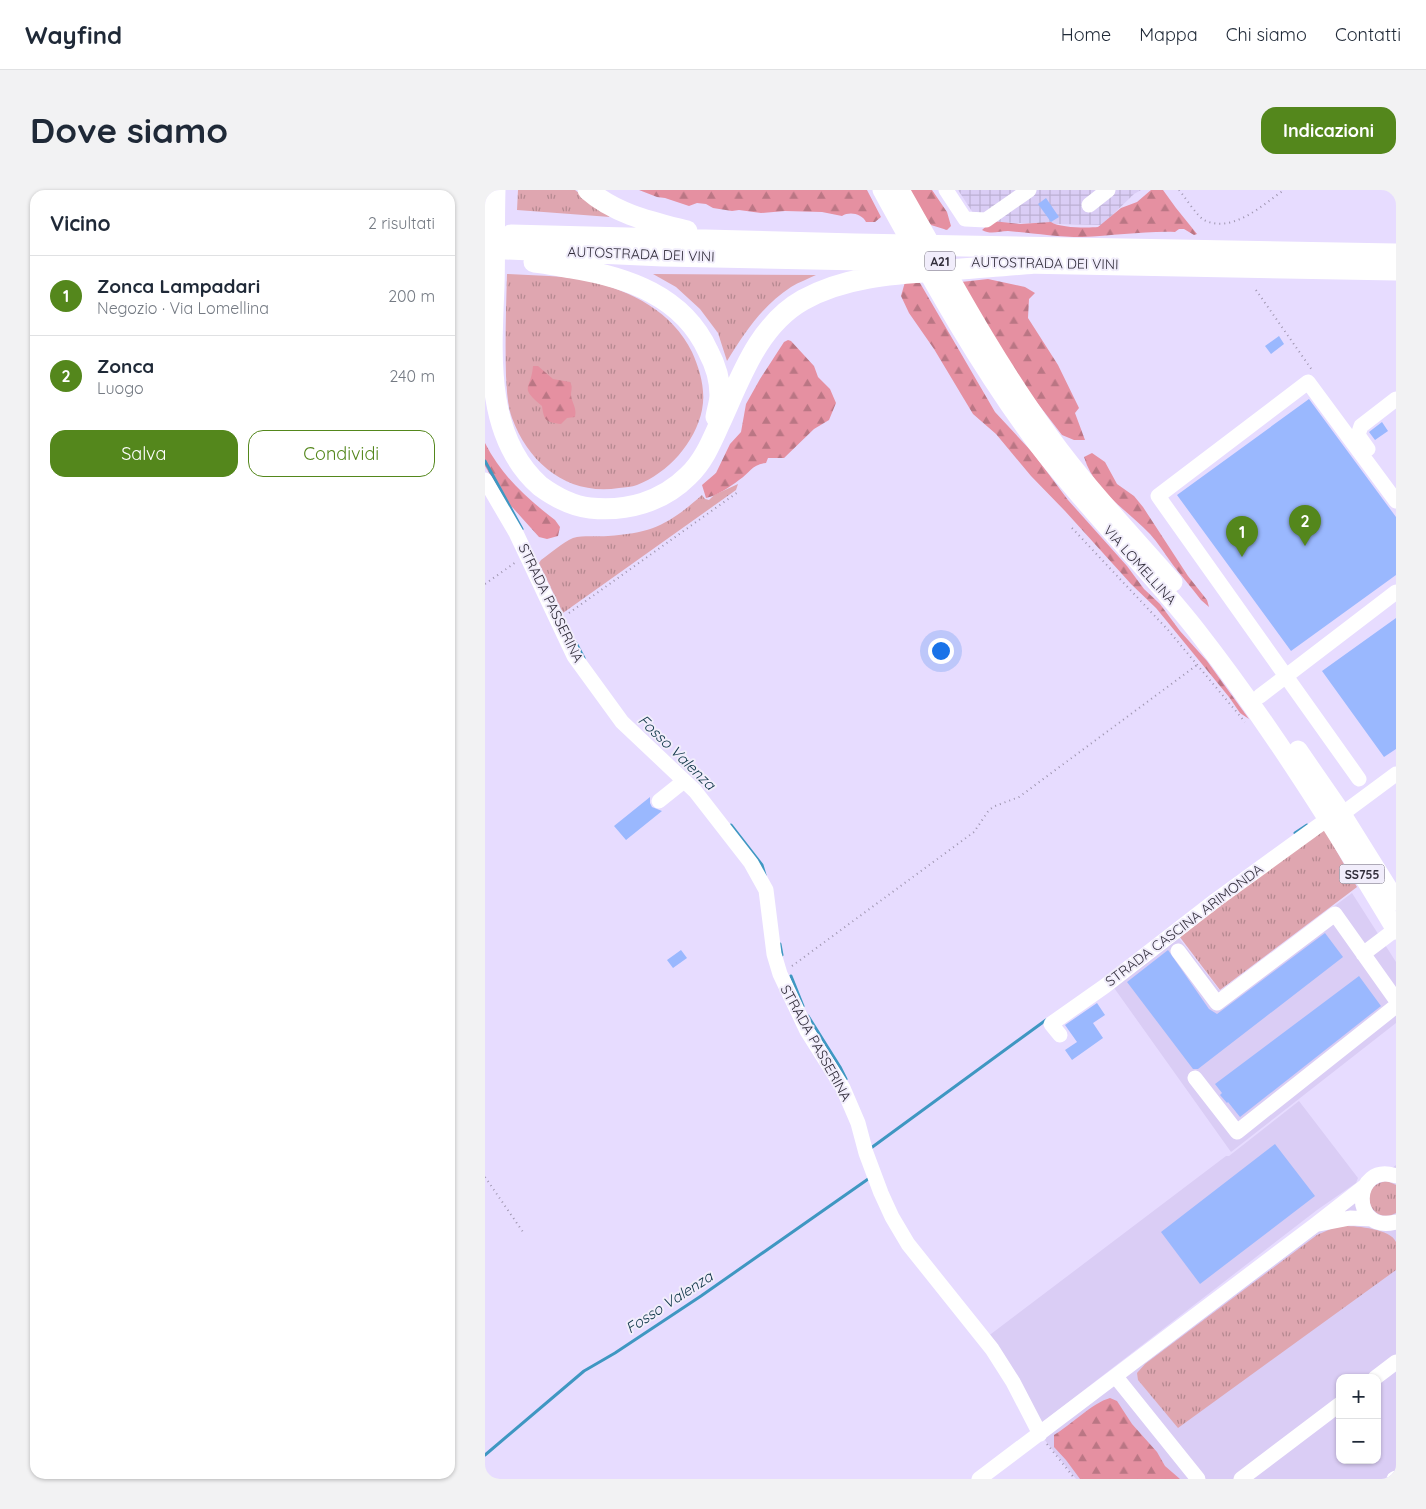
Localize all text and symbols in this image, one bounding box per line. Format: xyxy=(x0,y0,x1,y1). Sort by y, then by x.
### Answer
text: Wayfind xyxy=(25,20,122,50)
text: Home xyxy=(1061,23,1111,46)
text: Mappa xyxy=(1139,23,1198,46)
text: Chi siamo xyxy=(1226,23,1307,46)
text: Contatti xyxy=(1335,23,1401,46)
button: Indicazioni xyxy=(1261,107,1396,154)
text: Dove siamo xyxy=(30,108,228,152)
text: Vicino xyxy=(50,210,111,236)
text: 2 risultati xyxy=(368,213,435,233)
street label: AUTOSTRADA DEI VINI xyxy=(567,242,715,266)
road number: A21 xyxy=(925,251,955,270)
street label: AUTOSTRADA DEI VINI xyxy=(971,253,1119,273)
text: Zonca Lampadari xyxy=(97,274,260,298)
text: 1 xyxy=(63,286,69,306)
text: 200 m xyxy=(388,286,435,306)
text: Negozio · Via Lomellina xyxy=(97,298,269,318)
text: Zonca xyxy=(97,354,154,378)
text: 2 xyxy=(61,366,71,386)
text: 240 m xyxy=(389,366,435,386)
text: Luogo xyxy=(97,378,144,398)
button: Salva xyxy=(50,430,238,477)
button: Condividi xyxy=(248,430,435,477)
pin: 2 xyxy=(1289,505,1321,546)
pin: 1 xyxy=(1226,516,1258,557)
street label: VIA LOMELLINA xyxy=(1100,521,1180,609)
street label: STRADA PASSERINA xyxy=(514,540,588,666)
your location xyxy=(928,638,954,664)
water label: Fosso Valenza xyxy=(634,710,720,794)
street label: STRADA CASCINA ARIMONDA xyxy=(1102,860,1266,990)
road number: SS755 xyxy=(1339,864,1385,884)
street label: STRADA PASSERINA xyxy=(777,982,855,1104)
water label: Fosso Valenza xyxy=(622,1266,717,1337)
map controls xyxy=(1336,1374,1381,1464)
button: + xyxy=(1336,1374,1381,1419)
button: − xyxy=(1336,1419,1381,1464)

